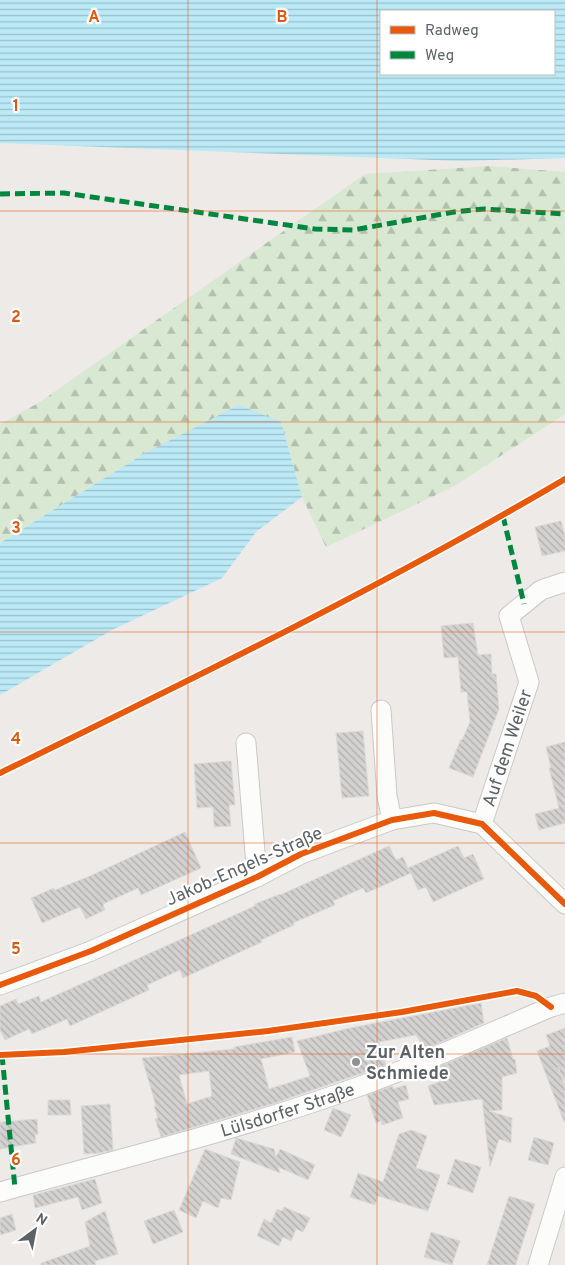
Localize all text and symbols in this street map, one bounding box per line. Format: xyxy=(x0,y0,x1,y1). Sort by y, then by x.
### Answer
text: A xyxy=(88,8,100,28)
text: B xyxy=(276,8,288,28)
legend xyxy=(380,10,555,75)
text: Radweg xyxy=(425,22,479,41)
text: Weg xyxy=(425,47,454,66)
text: 1 xyxy=(13,97,19,117)
text: 2 xyxy=(11,308,21,328)
text: 3 xyxy=(11,519,21,539)
street label: Auf dem Weiler xyxy=(478,687,539,810)
text: 4 xyxy=(11,730,21,750)
street label: Jakob-Engels-Straße xyxy=(163,823,326,912)
text: 5 xyxy=(11,940,21,960)
place label: Zur Alten Schmiede xyxy=(366,1042,449,1086)
marker: Zur Alten Schmiede xyxy=(350,1056,362,1068)
street label: Lülsdorfer Straße xyxy=(218,1079,358,1144)
text: 6 xyxy=(11,1151,21,1171)
north arrow xyxy=(10,1205,60,1255)
text: N xyxy=(32,1210,50,1230)

